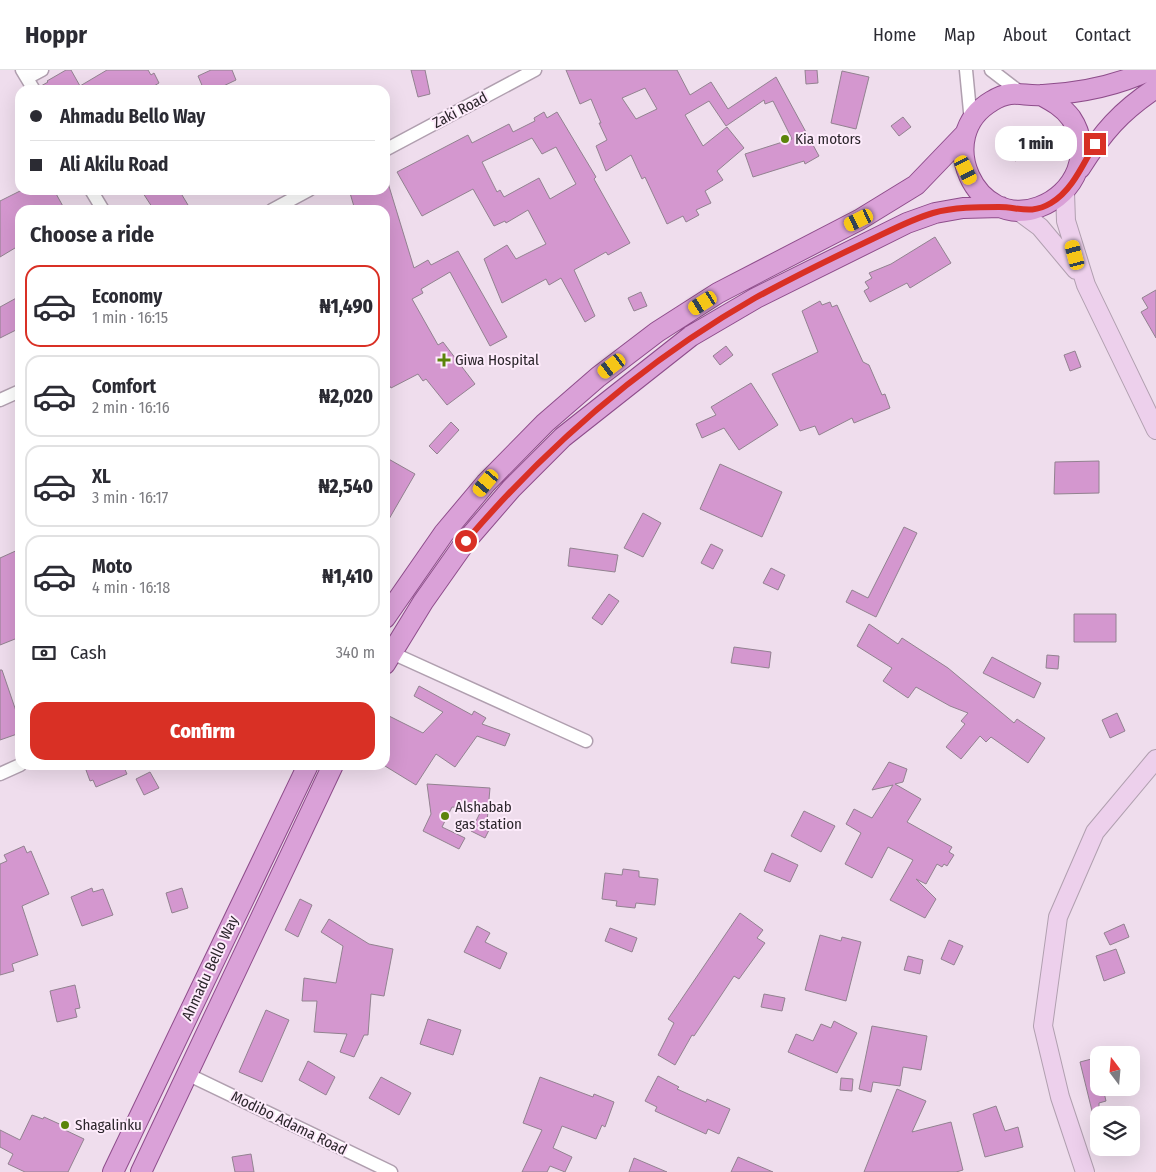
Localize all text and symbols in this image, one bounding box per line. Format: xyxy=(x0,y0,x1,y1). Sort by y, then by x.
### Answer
text: Hoppr xyxy=(25,21,87,49)
text: Home xyxy=(873,24,916,46)
text: Map xyxy=(944,24,975,46)
text: About xyxy=(1003,24,1047,46)
text: Contact xyxy=(1075,24,1131,46)
street label: Zaki Road xyxy=(429,88,491,132)
text: Ahmadu Bello Way xyxy=(60,105,205,128)
callout: 1 min xyxy=(995,126,1078,162)
place label: Kia motors xyxy=(795,130,861,148)
marker: Kia motors xyxy=(779,133,791,145)
route end xyxy=(1084,133,1106,155)
text: 1 min xyxy=(1019,134,1053,153)
text: Ali Akilu Road xyxy=(60,153,168,176)
car xyxy=(952,153,979,187)
car xyxy=(842,207,875,233)
text: Choose a ride xyxy=(30,221,154,248)
car xyxy=(1063,239,1086,271)
icon: car xyxy=(32,284,77,329)
text: Economy xyxy=(92,285,162,308)
car xyxy=(686,289,719,317)
text: ₦1,490 xyxy=(319,295,373,318)
text: 1 min · 16:15 xyxy=(92,308,168,327)
place label: Giwa Hospital xyxy=(455,351,539,369)
car xyxy=(595,351,628,381)
marker: Giwa Hospital xyxy=(437,353,451,367)
icon: car xyxy=(32,374,77,419)
text: Comfort xyxy=(92,375,156,398)
text: ₦2,020 xyxy=(319,385,373,408)
text: 2 min · 16:16 xyxy=(92,398,170,417)
icon: car xyxy=(32,464,77,509)
text: XL xyxy=(92,465,111,488)
car xyxy=(470,467,501,499)
text: ₦2,540 xyxy=(318,475,373,498)
text: 3 min · 16:17 xyxy=(92,488,168,507)
route start xyxy=(455,530,477,552)
icon: car xyxy=(32,554,77,599)
text: Moto xyxy=(92,555,132,578)
text: ₦1,410 xyxy=(322,565,373,588)
text: 4 min · 16:18 xyxy=(92,578,170,597)
icon: cash xyxy=(30,639,58,667)
text: Cash xyxy=(70,641,107,664)
text: 340 m xyxy=(336,643,375,662)
button: Confirm xyxy=(30,702,375,760)
place label: Alshabab gas station xyxy=(455,798,522,833)
marker: Alshabab gas station xyxy=(439,810,451,822)
street label: Ahmadu Bello Way xyxy=(178,912,242,1023)
north arrow xyxy=(1090,1046,1140,1096)
map controls xyxy=(1090,1046,1140,1156)
street label: Modibo Adama Road xyxy=(228,1087,350,1159)
button: layers xyxy=(1090,1106,1140,1156)
place label: Shagalinku xyxy=(75,1116,142,1134)
marker: Shagalinku xyxy=(59,1119,71,1131)

